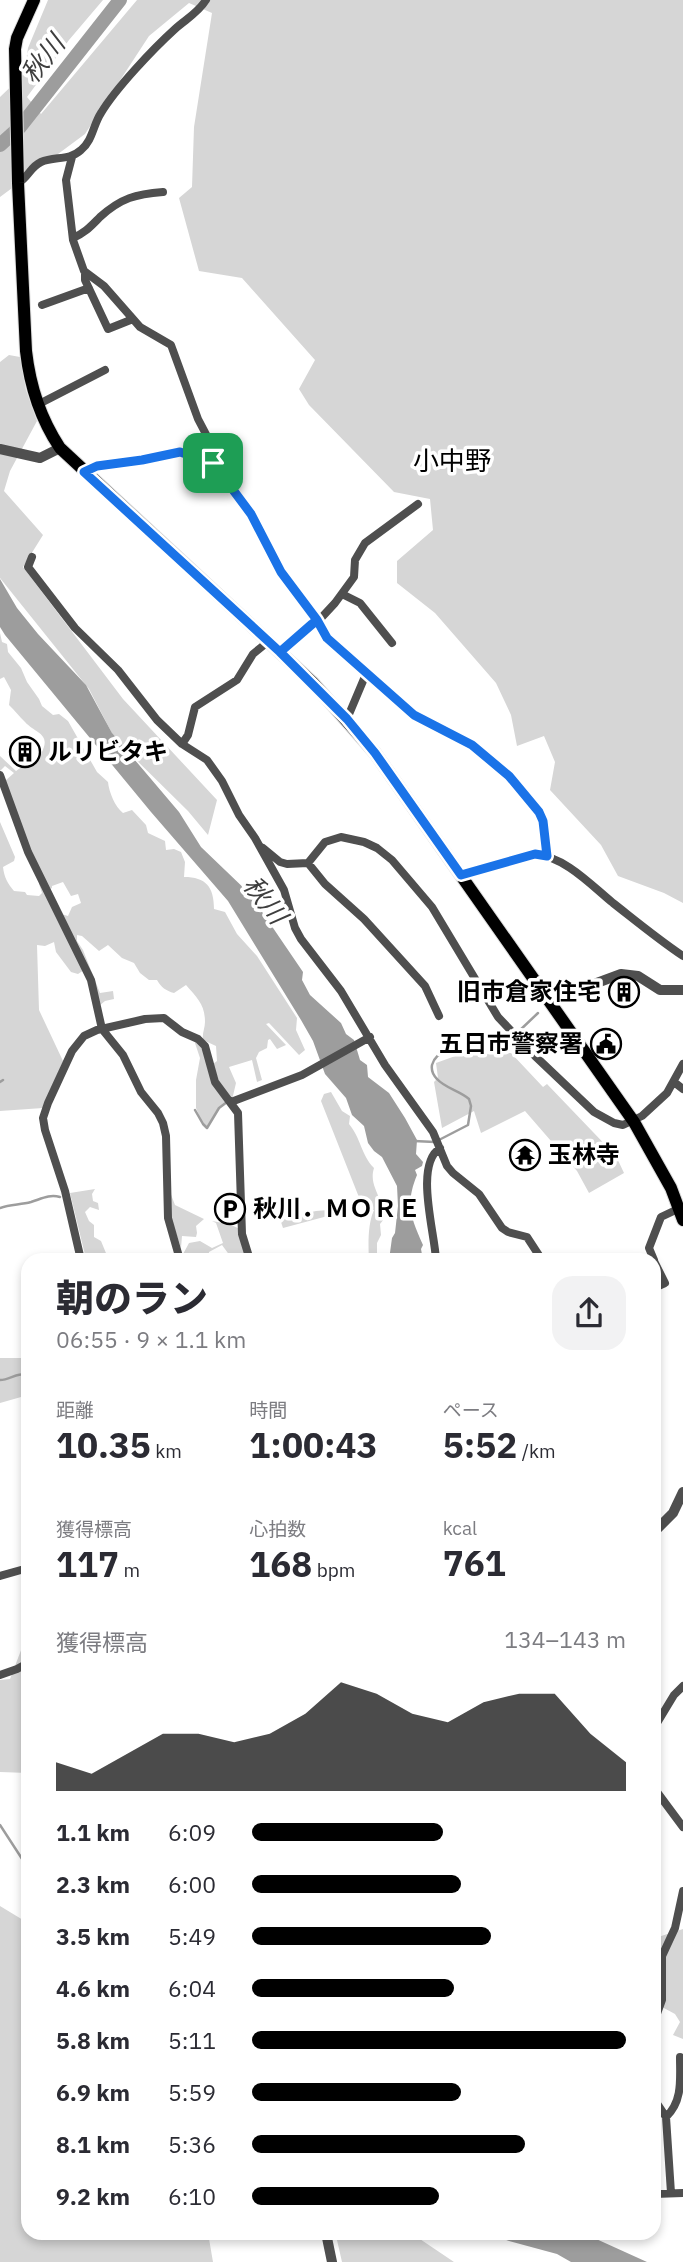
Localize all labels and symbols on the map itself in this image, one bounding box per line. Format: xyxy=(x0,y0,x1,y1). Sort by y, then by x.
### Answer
water label: 秋川 xyxy=(13,25,73,89)
pin xyxy=(183,433,243,493)
district label: 小中野 xyxy=(413,443,491,477)
building icon: ルリビタキ xyxy=(8,735,42,769)
place label: ルリビタキ xyxy=(48,735,168,767)
water label: 秋川 xyxy=(236,868,297,933)
place label: 旧市倉家住宅 xyxy=(457,975,601,1007)
building icon: 旧市倉家住宅 xyxy=(607,975,641,1009)
place label: 五日市警察署 xyxy=(439,1027,583,1059)
public building icon: 五日市警察署 xyxy=(589,1027,623,1061)
temple icon: 玉林寺 xyxy=(508,1138,542,1172)
place label: 玉林寺 xyxy=(548,1138,620,1170)
parking icon: 秋川．ＭＯＲＥ xyxy=(213,1192,247,1226)
place label: 秋川．ＭＯＲＥ xyxy=(253,1192,421,1224)

